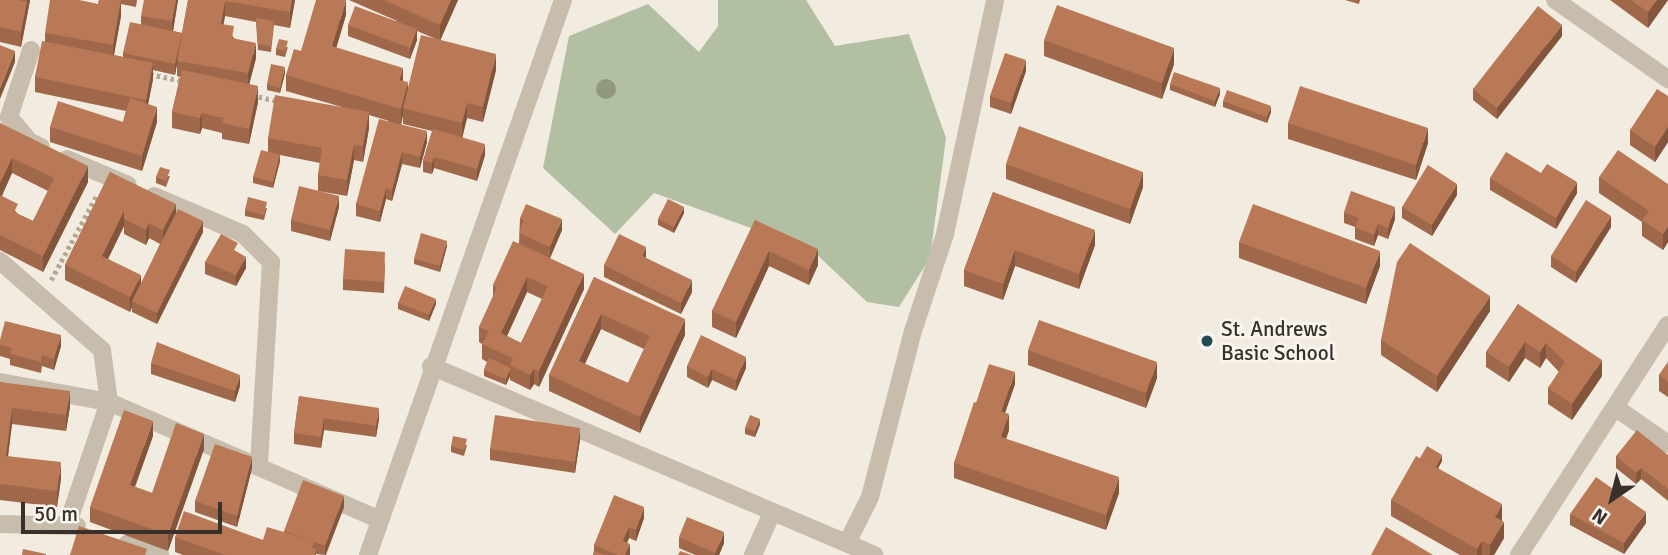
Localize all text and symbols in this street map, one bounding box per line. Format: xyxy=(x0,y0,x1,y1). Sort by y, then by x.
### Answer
place label: St. Andrews Basic School xyxy=(1221,316,1335,366)
marker: St. Andrews Basic School xyxy=(1199,333,1215,349)
north arrow xyxy=(1577,464,1647,534)
scale bar xyxy=(24,489,226,532)
text: 50 m xyxy=(34,501,78,527)
text: N xyxy=(1588,503,1612,530)

